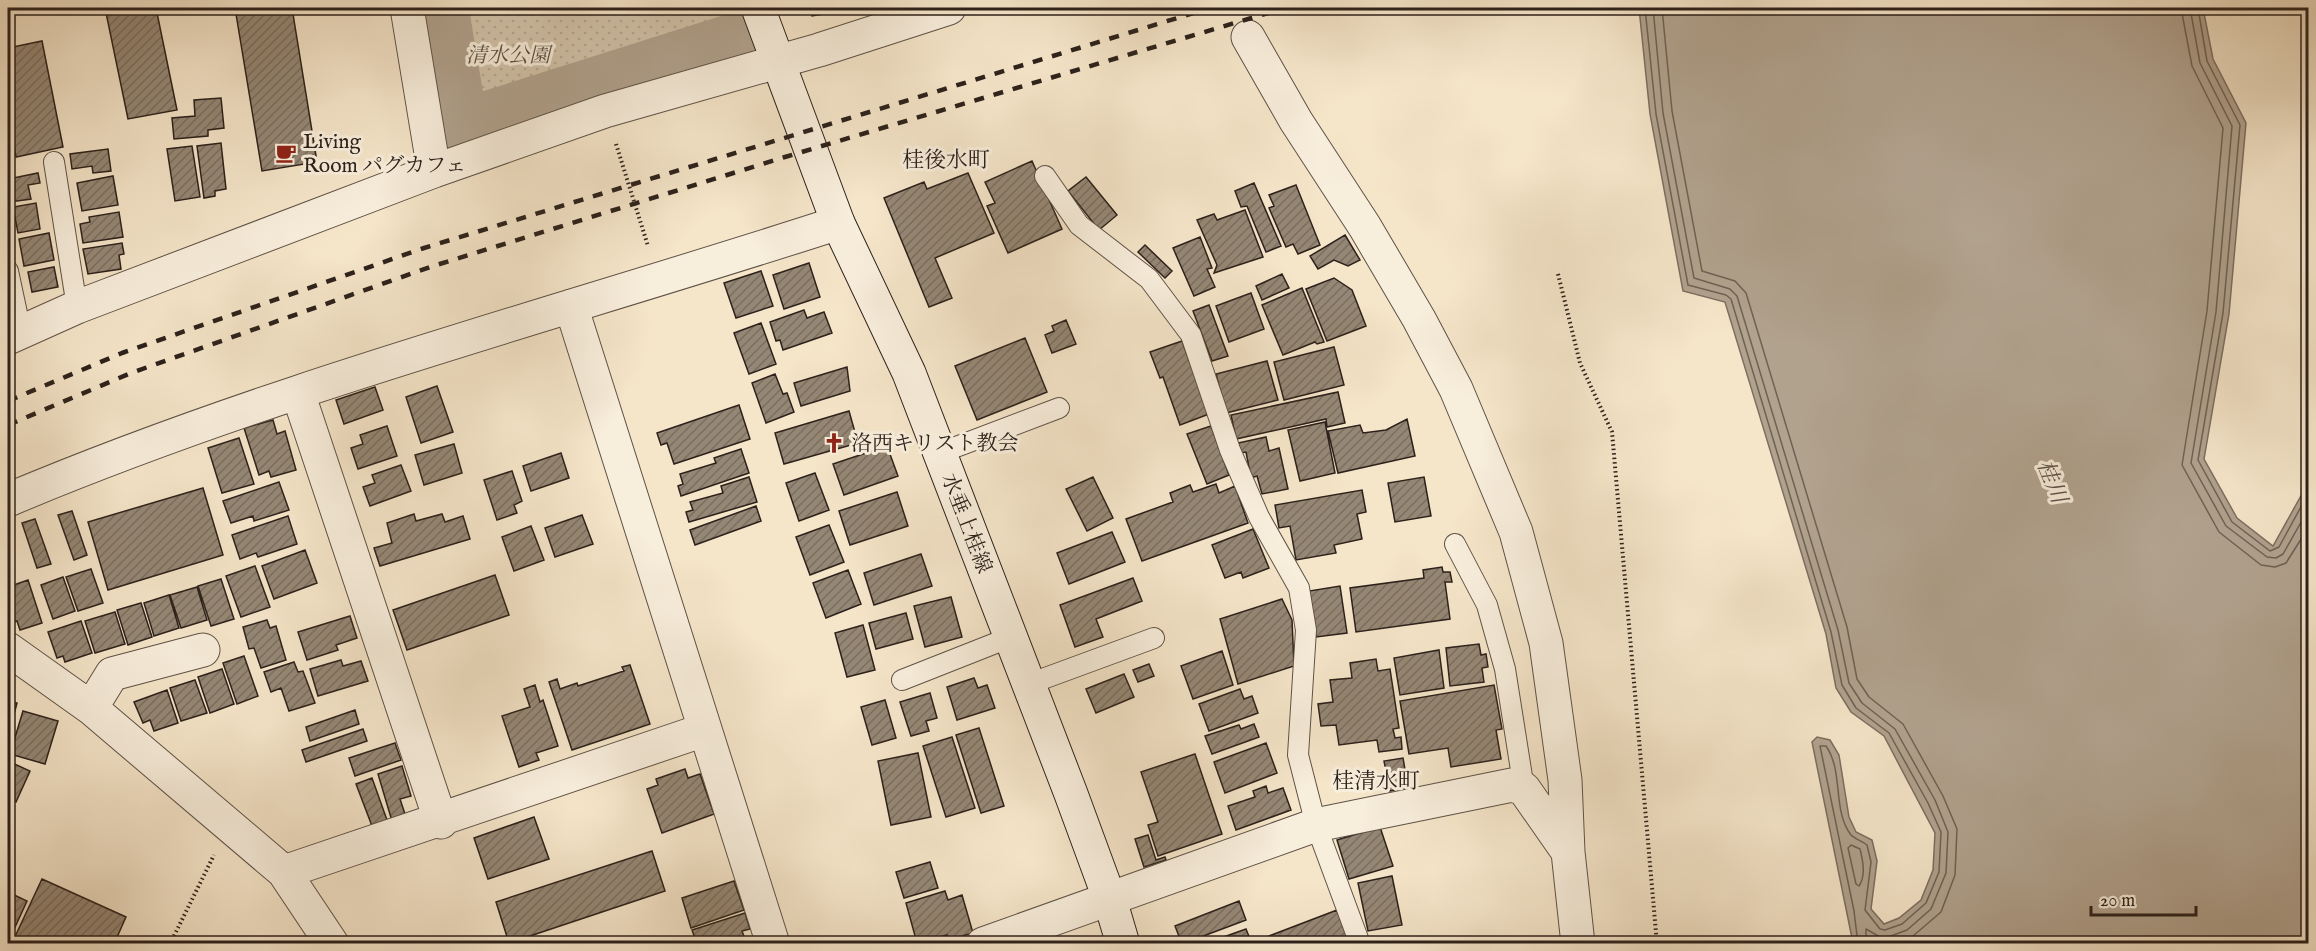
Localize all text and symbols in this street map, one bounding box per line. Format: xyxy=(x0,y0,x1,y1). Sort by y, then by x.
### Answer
park label: 清水公園 xyxy=(466,43,553,70)
place label: Living Room パグカフェ xyxy=(303,129,466,180)
cafe icon: Living Room パグカフェ xyxy=(274,141,298,165)
district label: 桂後水町 xyxy=(902,147,990,175)
church icon: 洛西キリスト教会 xyxy=(822,431,846,455)
place label: 洛西キリスト教会 xyxy=(851,431,1019,458)
water label: 桂川 xyxy=(2030,456,2073,509)
street label: 水垂上桂線 xyxy=(934,470,997,577)
district label: 桂清水町 xyxy=(1332,768,1420,796)
scale bar xyxy=(2091,879,2196,917)
text: 20 m xyxy=(2100,890,2135,913)

